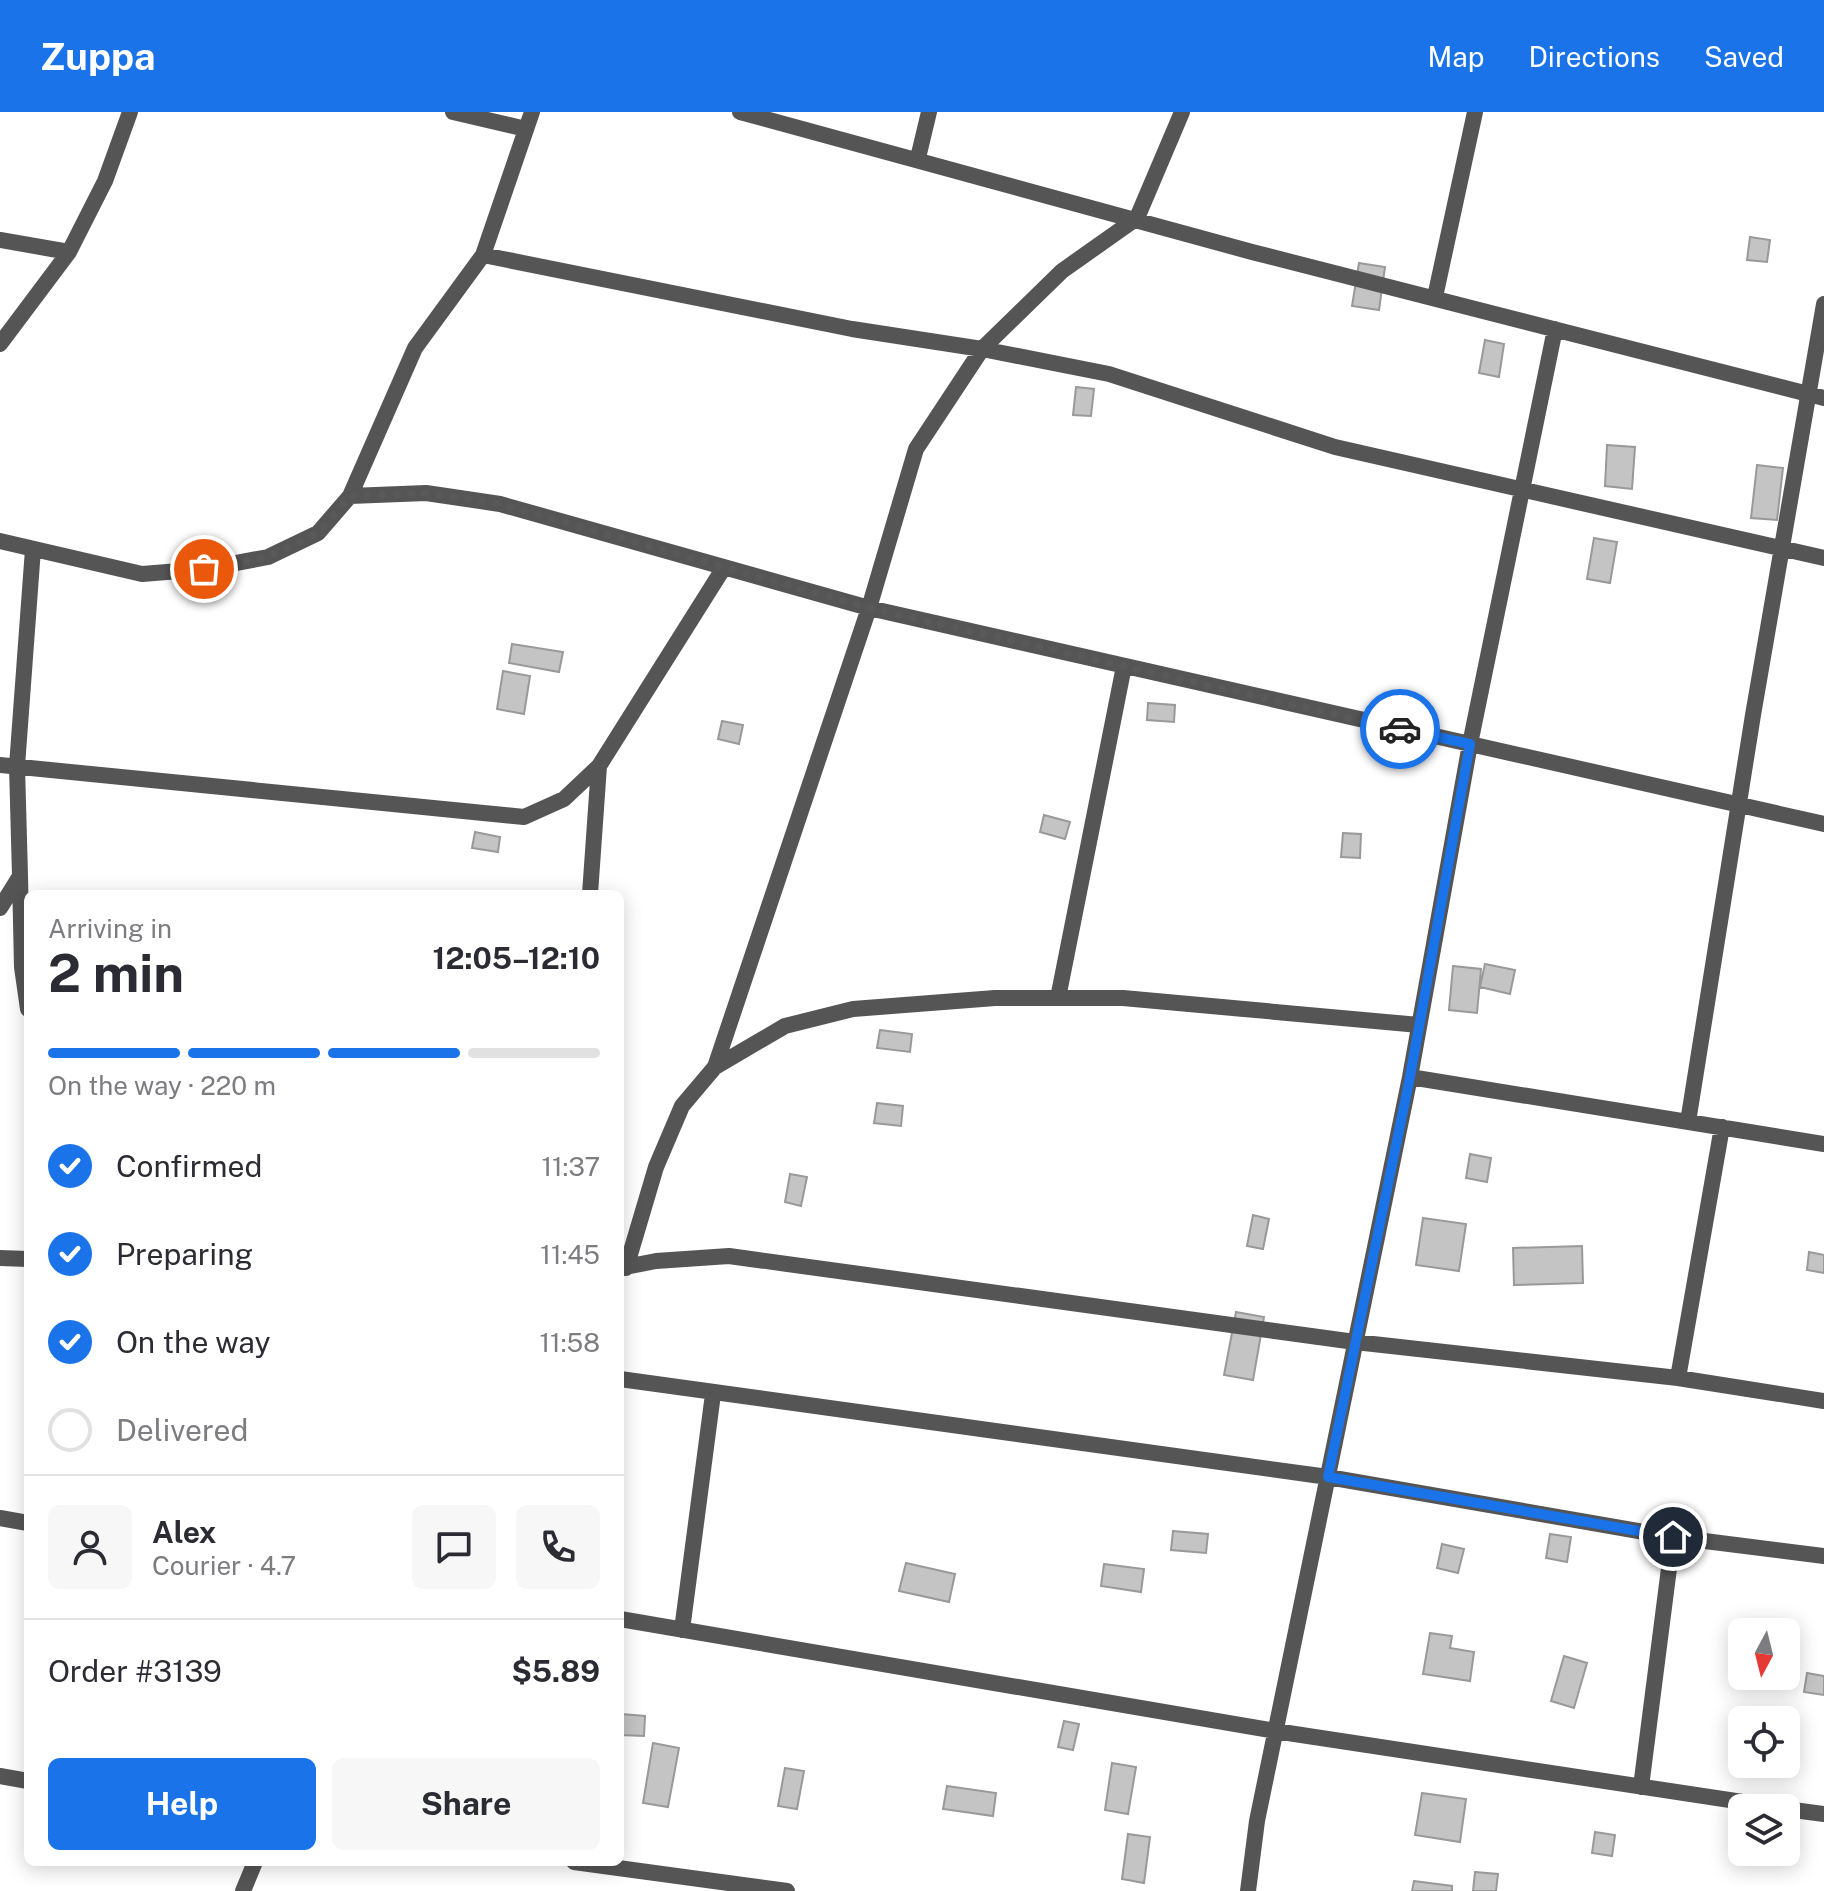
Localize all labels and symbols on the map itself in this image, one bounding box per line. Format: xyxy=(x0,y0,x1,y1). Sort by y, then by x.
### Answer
pin xyxy=(170,535,238,603)
courier xyxy=(1360,689,1440,769)
pin xyxy=(1639,1503,1707,1571)
north arrow xyxy=(1728,1618,1800,1690)

